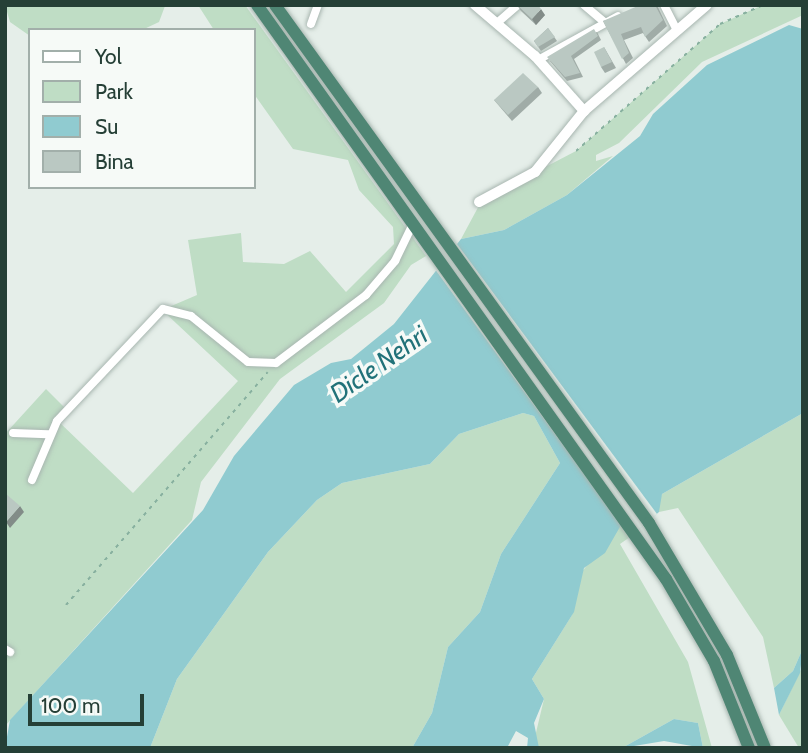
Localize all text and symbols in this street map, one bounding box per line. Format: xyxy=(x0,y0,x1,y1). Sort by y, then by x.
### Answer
legend xyxy=(28,28,256,189)
text: Yol xyxy=(95,44,122,69)
text: Park xyxy=(95,79,133,104)
text: Su xyxy=(95,114,118,139)
text: Bina xyxy=(95,149,134,174)
water label: Dicle Nehri xyxy=(324,320,434,410)
scale bar xyxy=(32,680,147,724)
text: 100 m xyxy=(41,693,100,718)

